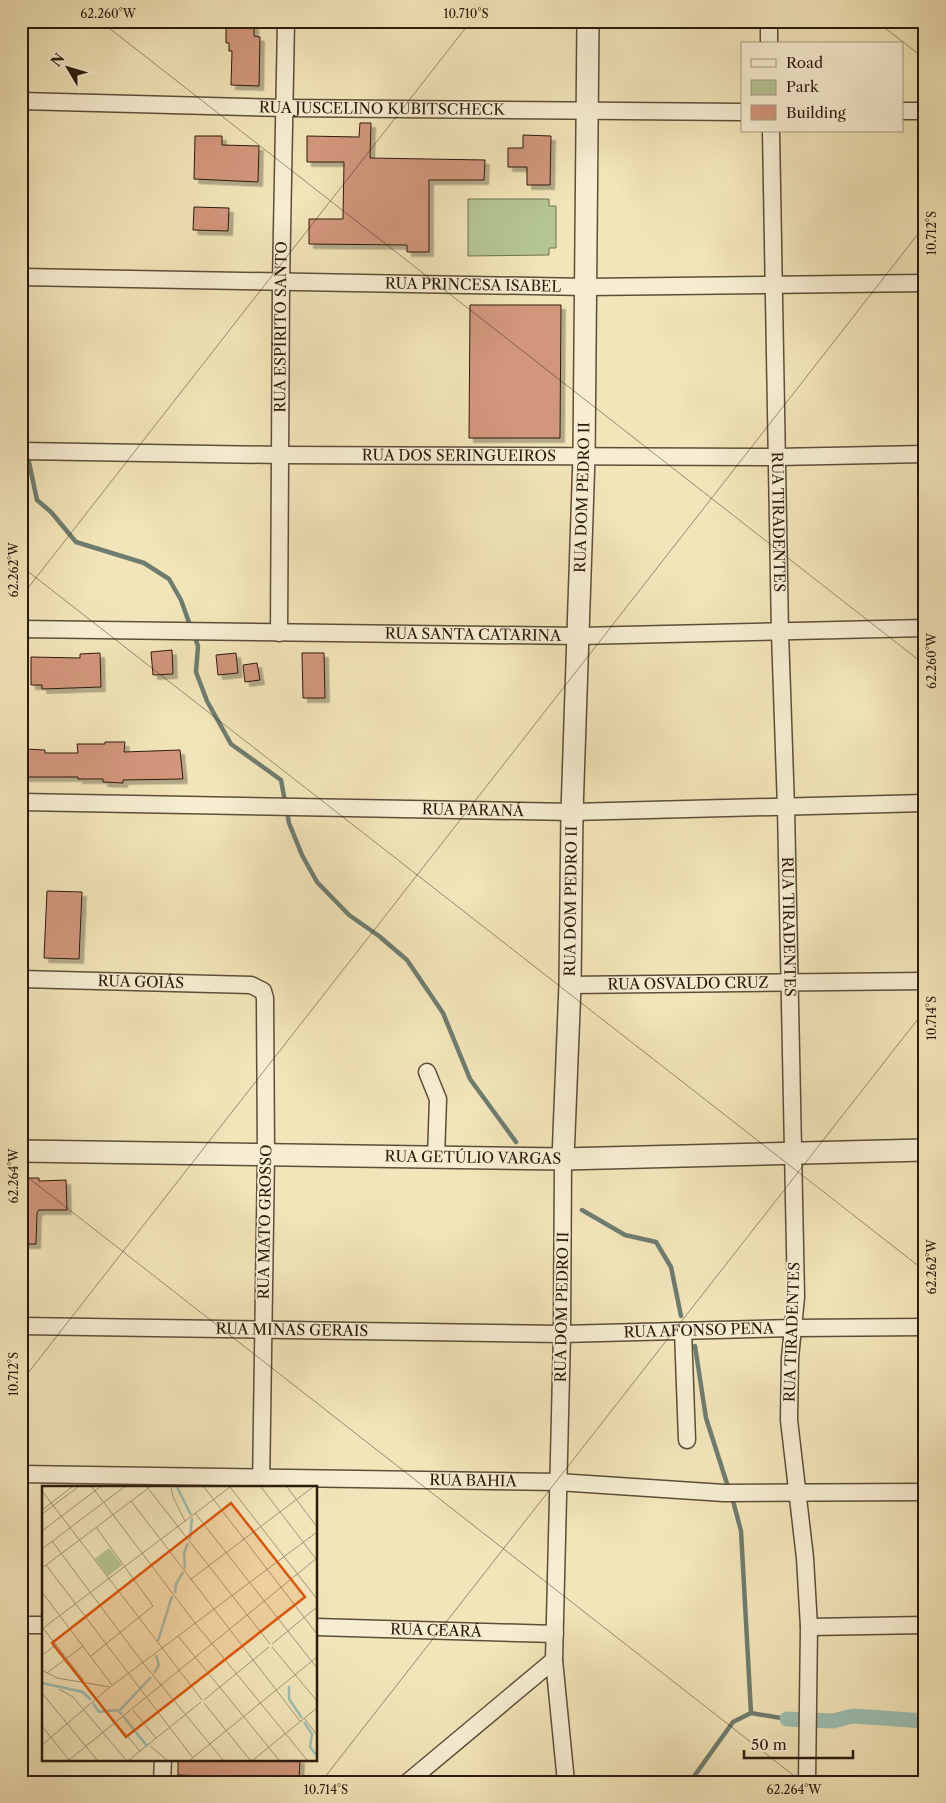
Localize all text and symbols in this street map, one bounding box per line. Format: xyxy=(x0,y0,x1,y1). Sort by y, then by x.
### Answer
text: 62.260°W xyxy=(80,6,137,21)
text: 10.710°S xyxy=(443,6,489,21)
north arrow xyxy=(42,42,92,92)
legend xyxy=(741,42,904,132)
text: N xyxy=(47,50,69,70)
text: Road xyxy=(786,53,823,72)
text: Park xyxy=(786,77,820,96)
street label: RUA JUSCELINO KUBITSCHECK xyxy=(259,97,506,119)
text: Building xyxy=(786,103,846,122)
text: 10.712°S xyxy=(924,211,939,255)
street label: RUA ESPÍRITO SANTO xyxy=(270,241,291,413)
street label: RUA PRINCESA ISABEL xyxy=(385,273,561,296)
street label: RUA DOM PEDRO II xyxy=(570,422,593,573)
street label: RUA DOS SERINGUEIROS xyxy=(362,445,556,465)
street label: RUA TIRADENTES xyxy=(768,452,789,592)
text: 62.262°W xyxy=(6,542,21,598)
street label: RUA SANTA CATARINA xyxy=(385,624,562,645)
text: 62.260°W xyxy=(924,632,939,689)
street label: RUA PARANÁ xyxy=(422,799,525,820)
street label: RUA DOM PEDRO II xyxy=(560,826,581,977)
street label: RUA TIRADENTES xyxy=(778,856,800,997)
street label: RUA GOIÁS xyxy=(97,971,185,992)
street label: RUA OSVALDO CRUZ xyxy=(607,973,769,994)
text: 10.714°S xyxy=(924,996,939,1040)
street label: RUA MATO GROSSO xyxy=(254,1144,275,1300)
street label: RUA GETÚLIO VARGAS xyxy=(385,1146,561,1168)
text: 62.264°W xyxy=(6,1148,21,1203)
street label: RUA DOM PEDRO II xyxy=(551,1231,572,1383)
text: 62.262°W xyxy=(924,1239,939,1295)
street label: RUA TIRADENTES xyxy=(780,1262,803,1402)
street label: RUA AFONSO PENA xyxy=(623,1318,775,1341)
street label: RUA MINAS GERAIS xyxy=(215,1319,369,1340)
text: 10.712°S xyxy=(6,1352,21,1396)
street label: RUA BAHIA xyxy=(429,1470,518,1490)
inset map xyxy=(42,1486,318,1760)
street label: RUA CEARÁ xyxy=(390,1619,483,1641)
scale bar xyxy=(744,1728,852,1760)
text: 50 m xyxy=(751,1735,787,1754)
text: 10.714°S xyxy=(304,1782,348,1797)
text: 62.264°W xyxy=(767,1782,822,1797)

